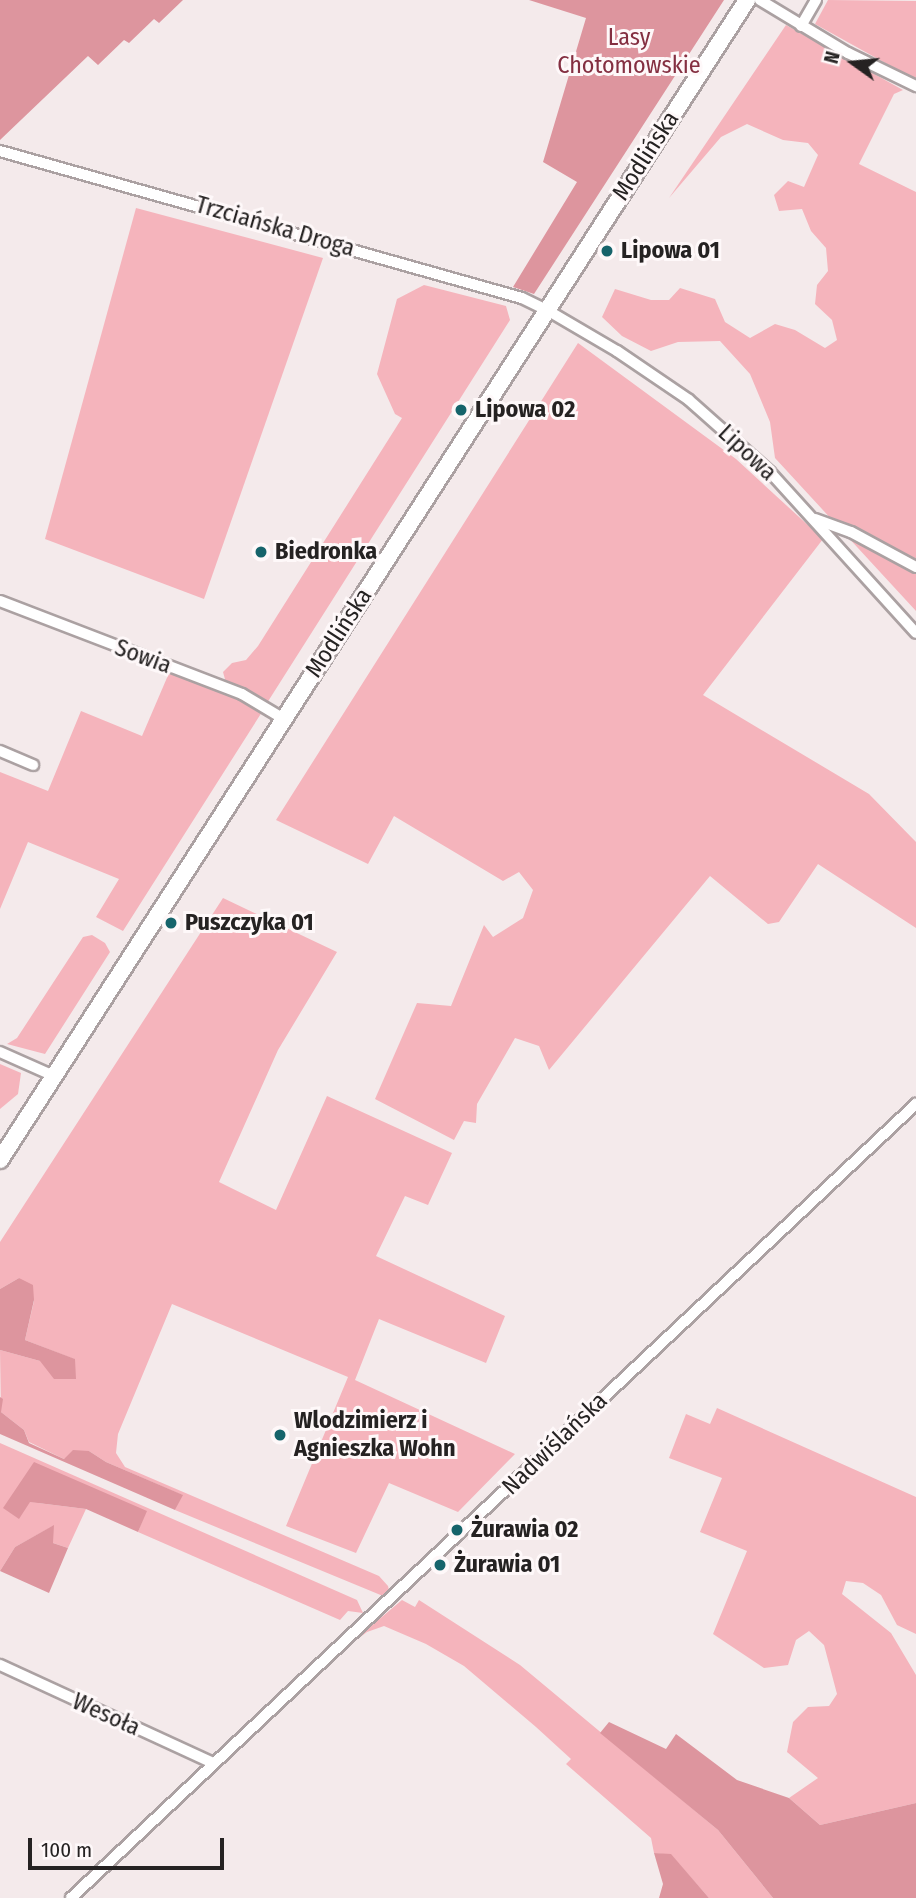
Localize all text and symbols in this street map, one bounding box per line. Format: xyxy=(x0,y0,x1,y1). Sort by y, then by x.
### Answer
park label: Lasy Chotomowskie xyxy=(557,24,701,80)
north arrow xyxy=(818,28,888,98)
text: N xyxy=(820,49,845,66)
street label: Modlińska xyxy=(607,106,685,206)
street label: Trzciańska Droga xyxy=(192,191,358,263)
place label: Lipowa 01 xyxy=(621,237,720,265)
marker: Lipowa 01 xyxy=(599,243,615,259)
place label: Lipowa 02 xyxy=(475,396,575,424)
marker: Lipowa 02 xyxy=(453,402,469,418)
street label: Lipowa xyxy=(712,419,782,487)
place label: Biedronka xyxy=(275,538,377,566)
marker: Biedronka xyxy=(253,544,269,560)
street label: Modlińska xyxy=(300,583,378,683)
street label: Sowia xyxy=(111,634,175,680)
place label: Puszczyka 01 xyxy=(185,909,314,937)
marker: Puszczyka 01 xyxy=(163,915,179,931)
street label: Nadwiślańska xyxy=(497,1387,613,1501)
place label: Wlodzimierz i Agnieszka Wohn xyxy=(294,1407,455,1463)
marker: Wlodzimierz i Agnieszka Wohn xyxy=(272,1427,288,1443)
place label: Żurawia 02 xyxy=(471,1516,578,1544)
marker: Żurawia 02 xyxy=(449,1522,465,1538)
place label: Żurawia 01 xyxy=(454,1551,560,1579)
marker: Żurawia 01 xyxy=(432,1557,448,1573)
street label: Wesoła xyxy=(68,1687,144,1743)
scale bar xyxy=(32,1825,228,1869)
text: 100 m xyxy=(41,1837,92,1863)

